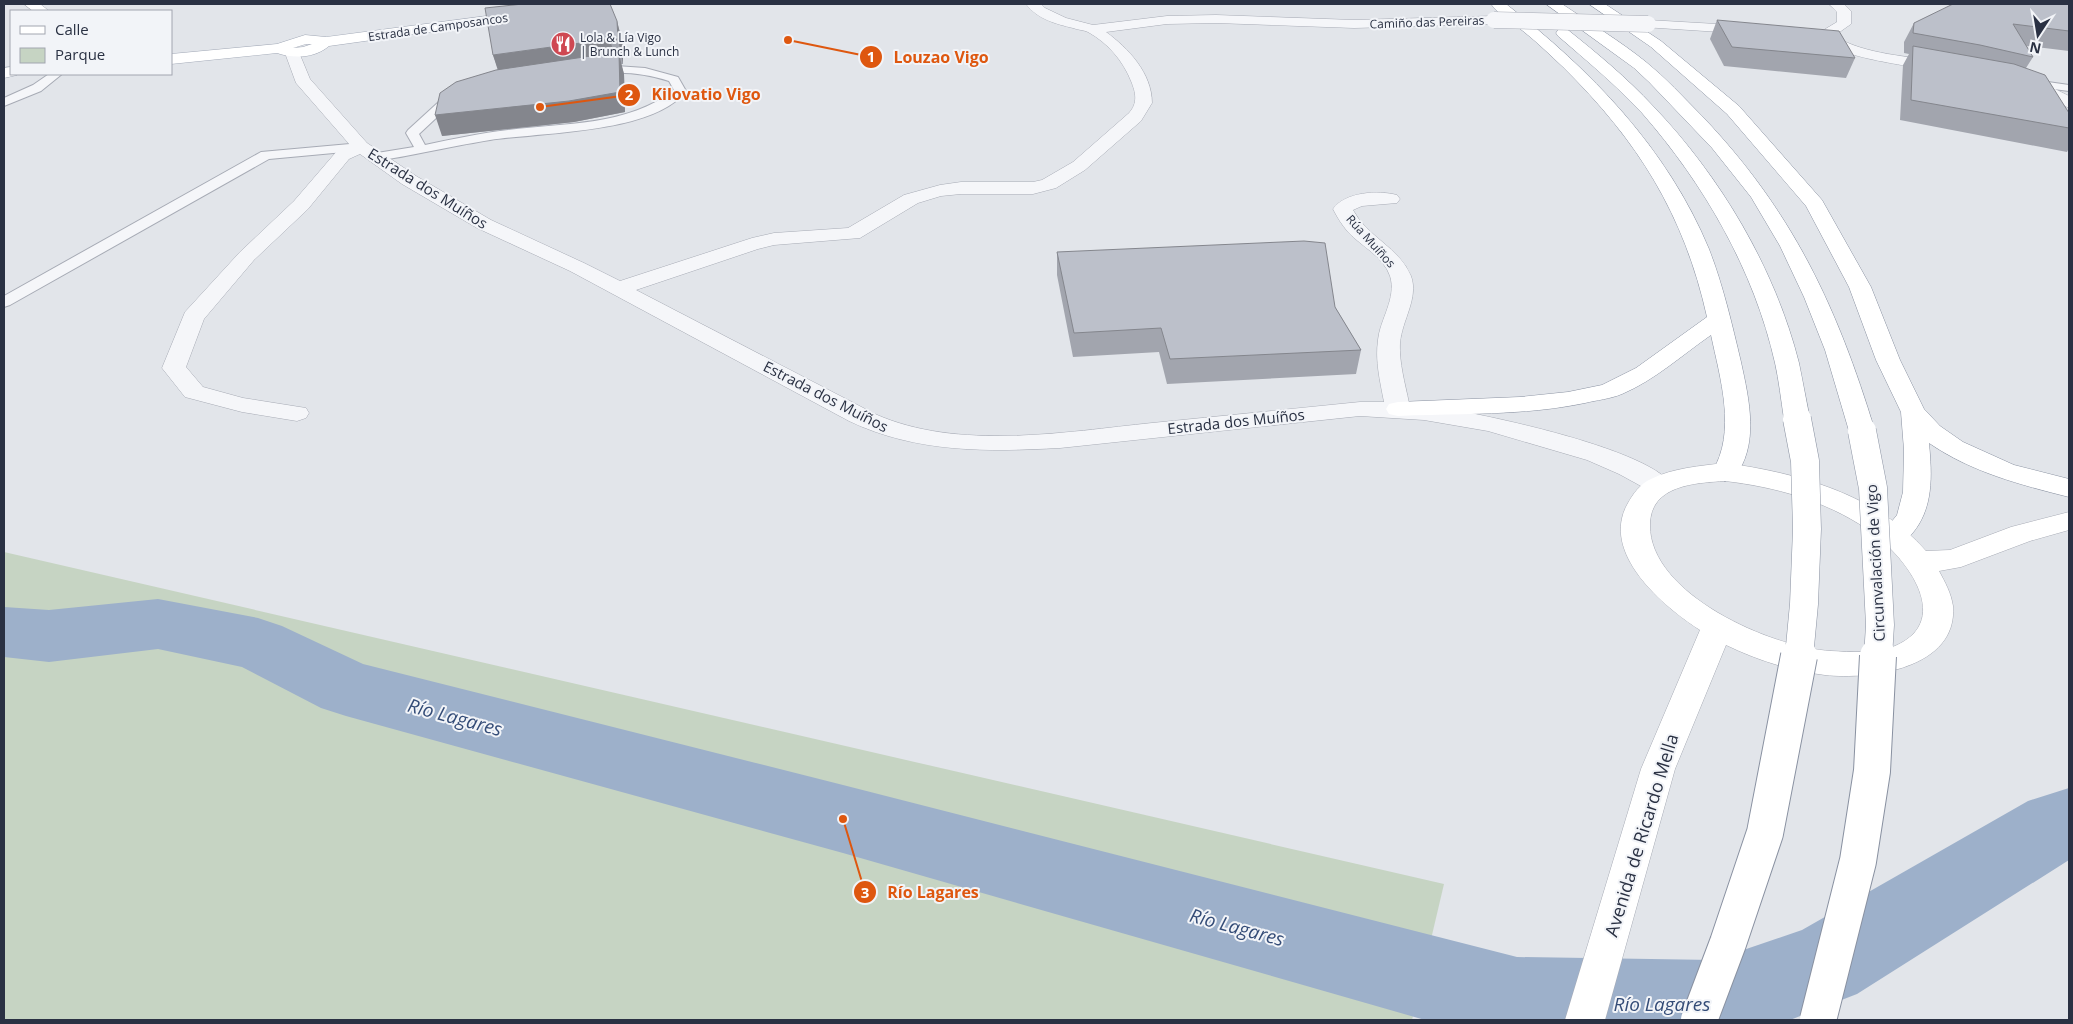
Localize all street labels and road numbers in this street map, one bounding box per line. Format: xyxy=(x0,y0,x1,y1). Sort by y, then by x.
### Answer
street label: Estrada de Camposancos xyxy=(367,9,509,45)
street label: Camiño das Pereiras xyxy=(1369,11,1485,32)
street label: Estrada dos Muíños xyxy=(364,143,492,233)
street label: Rúa Muíños xyxy=(1343,211,1400,271)
street label: Estrada dos Muíños xyxy=(760,356,892,436)
street label: Estrada dos Muíños xyxy=(1166,404,1306,438)
street label: Circunvalación de Vigo xyxy=(1861,484,1889,642)
street label: Avenida de Ricardo Mella xyxy=(1599,731,1683,939)

